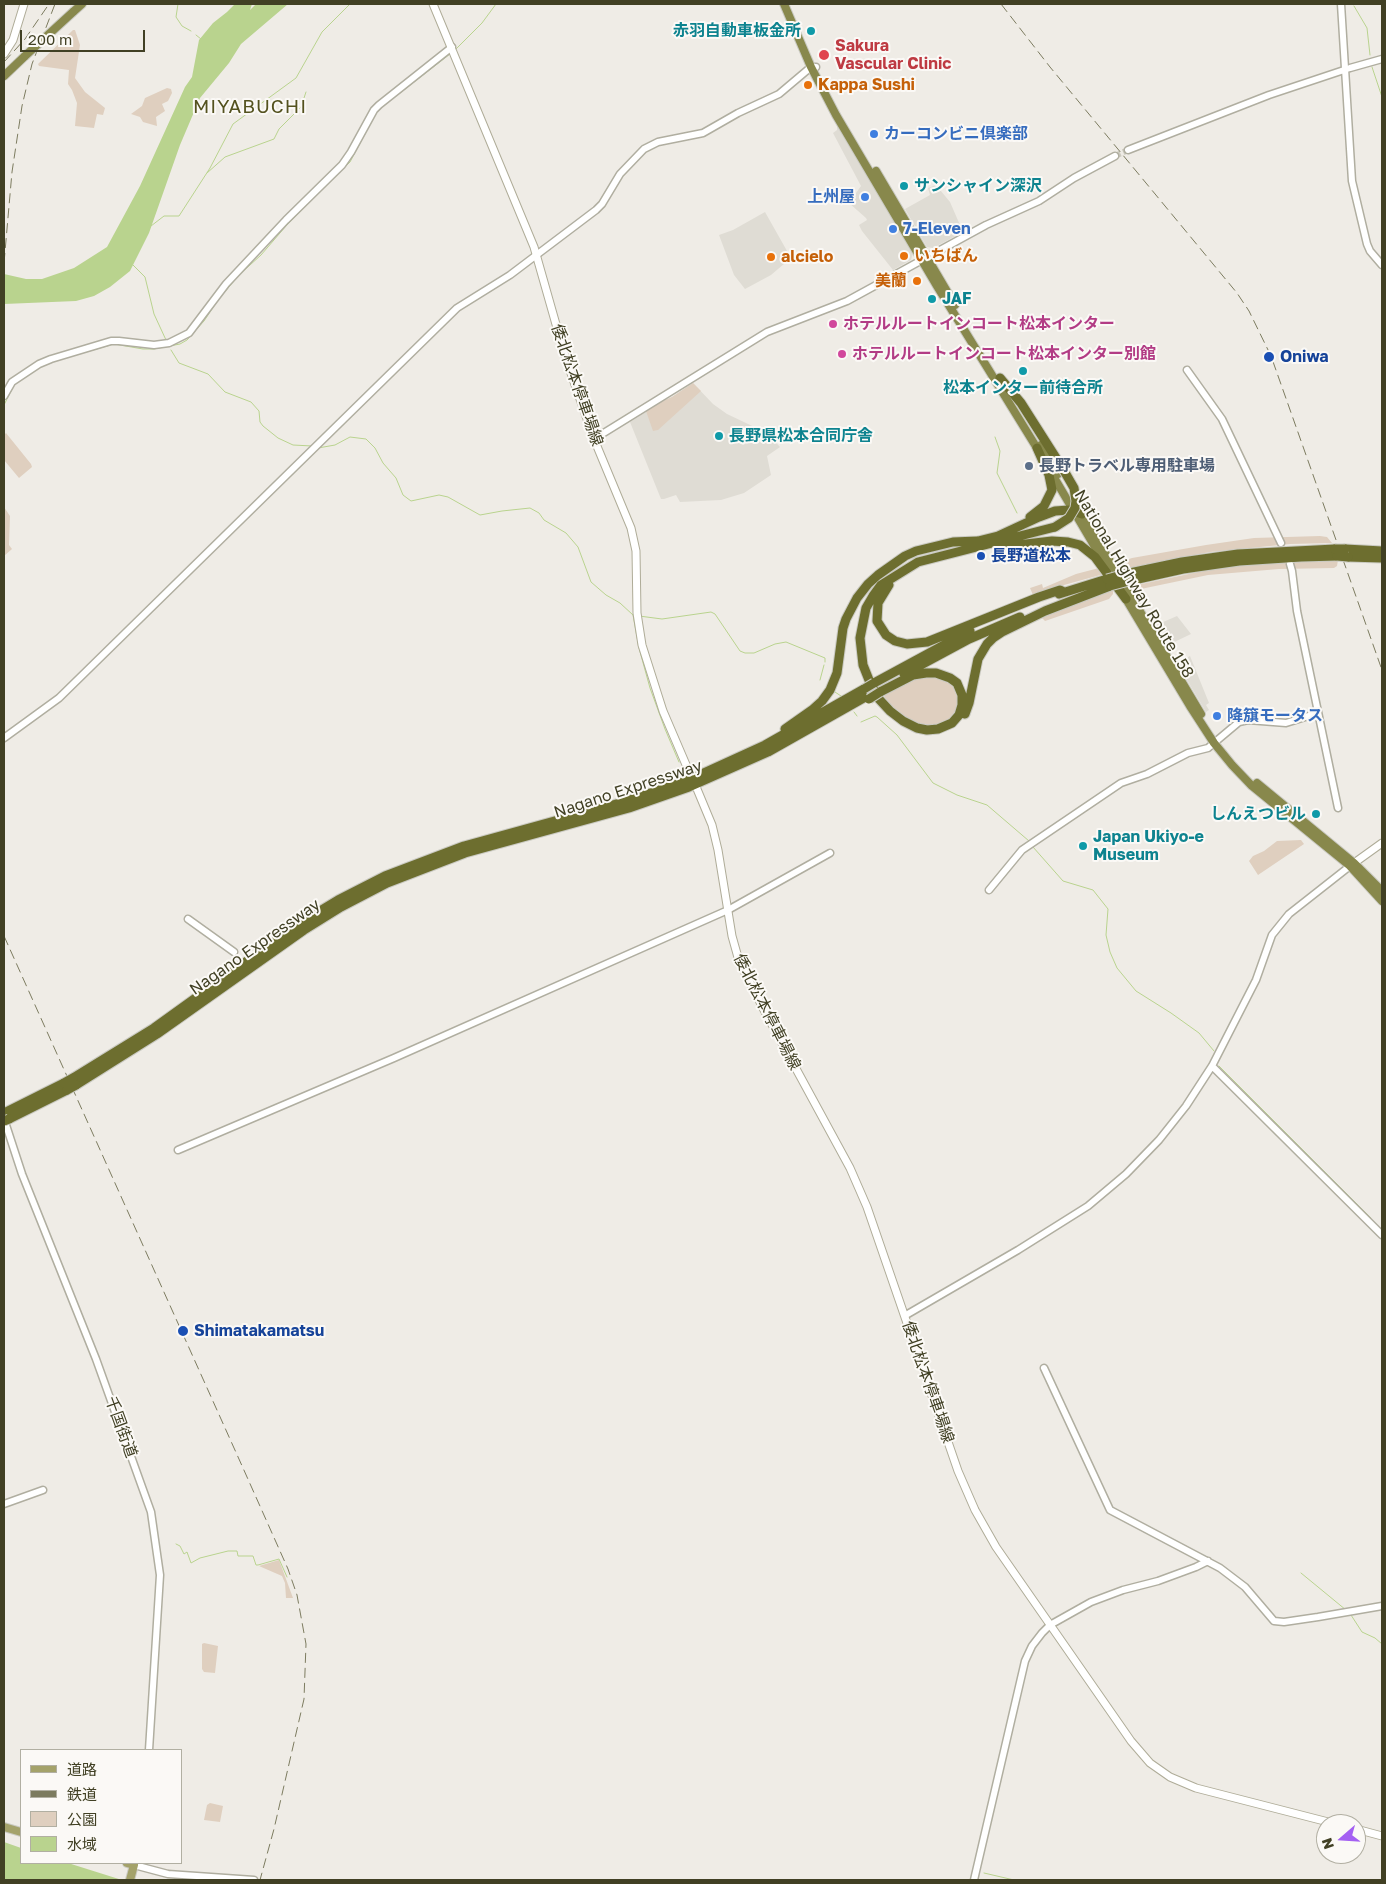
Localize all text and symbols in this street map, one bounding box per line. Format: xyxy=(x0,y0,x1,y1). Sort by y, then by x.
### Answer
scale bar xyxy=(22,20,148,52)
place label: 赤羽自動車板金所 xyxy=(673,21,801,41)
marker: 赤羽自動車板金所 xyxy=(805,25,817,37)
text: 200 m xyxy=(28,30,72,48)
place label: Sakura Vascular Clinic xyxy=(835,36,952,74)
marker: Sakura Vascular Clinic xyxy=(817,48,831,62)
place label: Kappa Sushi xyxy=(818,75,915,95)
marker: Kappa Sushi xyxy=(802,79,814,91)
district label: MIYABUCHI xyxy=(192,96,308,118)
place label: カーコンビニ倶楽部 xyxy=(884,124,1028,144)
marker: カーコンビニ倶楽部 xyxy=(868,128,880,140)
place label: サンシャイン深沢 xyxy=(914,176,1042,196)
marker: サンシャイン深沢 xyxy=(898,180,910,192)
place label: 上州屋 xyxy=(807,187,855,207)
marker: 上州屋 xyxy=(859,191,871,203)
place label: 7-Eleven xyxy=(903,219,971,239)
marker: 7-Eleven xyxy=(887,223,899,235)
place label: いちばん xyxy=(914,246,978,266)
place label: alcielo xyxy=(781,247,833,267)
marker: いちばん xyxy=(898,250,910,262)
marker: alcielo xyxy=(765,251,777,263)
place label: 美蘭 xyxy=(875,271,907,291)
marker: 美蘭 xyxy=(911,275,923,287)
place label: JAF xyxy=(942,289,972,309)
marker: JAF xyxy=(926,293,938,305)
place label: ホテルルートインコート松本インター xyxy=(843,314,1115,334)
marker: ホテルルートインコート松本インター xyxy=(827,318,839,330)
street label: 倭北松本停車場線 xyxy=(547,321,607,449)
place label: ホテルルートインコート松本インター別館 xyxy=(852,344,1156,364)
place label: Oniwa xyxy=(1280,347,1329,367)
marker: ホテルルートインコート松本インター別館 xyxy=(836,348,848,360)
marker: Oniwa xyxy=(1262,350,1276,364)
marker: 松本インター前待合所 xyxy=(1017,365,1029,377)
place label: 松本インター前待合所 xyxy=(943,378,1103,398)
place label: 長野県松本合同庁舎 xyxy=(729,426,873,446)
marker: 長野県松本合同庁舎 xyxy=(713,430,725,442)
place label: 長野トラベル専用駐車場 xyxy=(1039,456,1215,476)
marker: 長野トラベル専用駐車場 xyxy=(1023,460,1035,472)
street label: National Highway Route 158 xyxy=(1070,486,1198,682)
place label: 長野道松本 xyxy=(991,546,1071,566)
marker: 長野道松本 xyxy=(975,550,987,562)
place label: 降簱モータス xyxy=(1227,706,1323,726)
marker: 降簱モータス xyxy=(1211,710,1223,722)
street label: Nagano Expressway xyxy=(552,756,704,822)
place label: しんえつビル xyxy=(1210,804,1306,824)
marker: しんえつビル xyxy=(1310,808,1322,820)
place label: Japan Ukiyo-e Museum xyxy=(1093,827,1204,865)
marker: Japan Ukiyo-e Museum xyxy=(1077,840,1089,852)
street label: Nagano Expressway xyxy=(186,895,324,999)
street label: 倭北松本停車場線 xyxy=(729,951,805,1073)
street label: 倭北松本停車場線 xyxy=(898,1318,958,1446)
place label: Shimatakamatsu xyxy=(194,1321,324,1341)
marker: Shimatakamatsu xyxy=(176,1324,190,1338)
street label: 千国街道 xyxy=(101,1394,141,1460)
legend xyxy=(20,1749,182,1864)
text: 道路 xyxy=(67,1760,97,1778)
text: 鉄道 xyxy=(67,1785,97,1803)
text: 公園 xyxy=(67,1810,97,1828)
north arrow xyxy=(1316,1814,1366,1864)
text: 水域 xyxy=(67,1835,97,1853)
text: N xyxy=(1318,1836,1337,1852)

